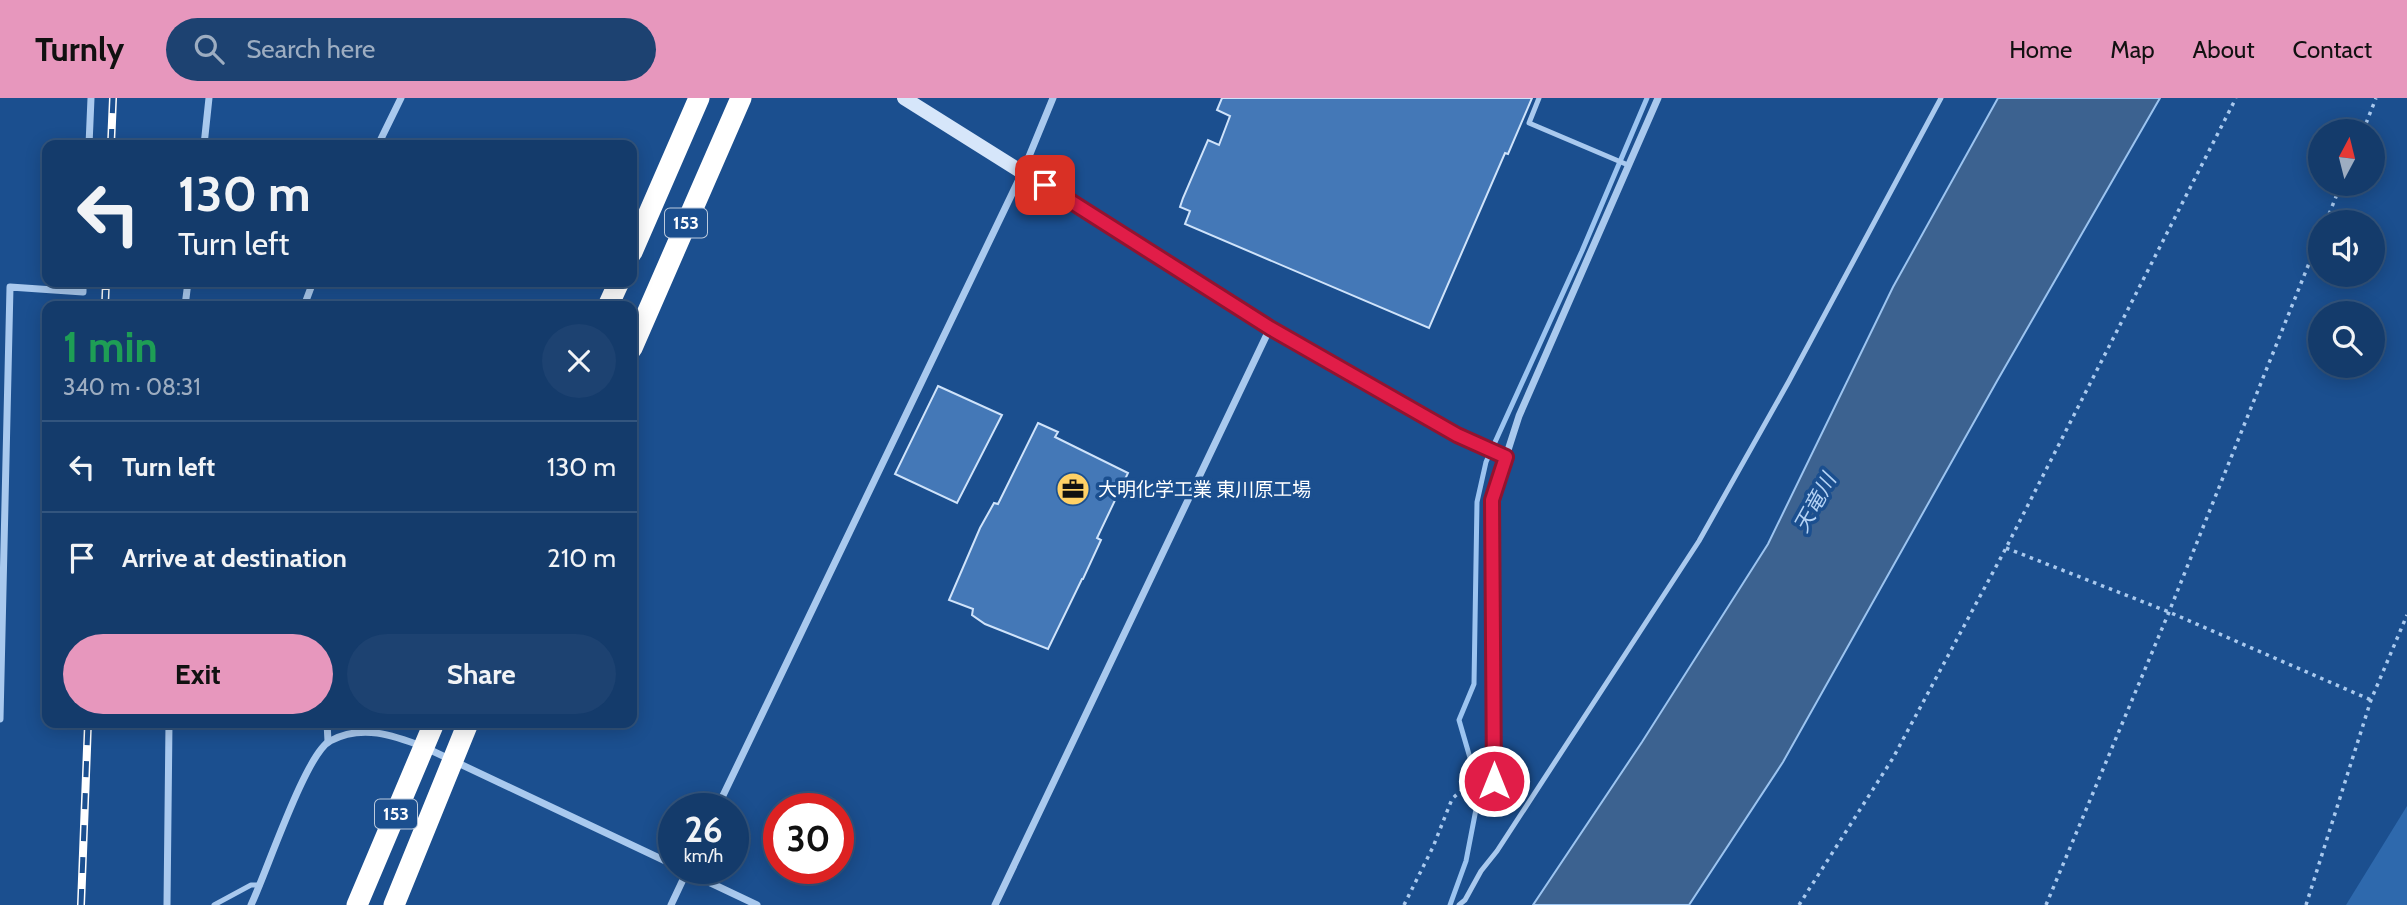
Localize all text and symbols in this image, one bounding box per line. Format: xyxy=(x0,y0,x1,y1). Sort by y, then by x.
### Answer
search box xyxy=(166,18,656,81)
text: Turnly xyxy=(35,29,124,69)
icon: search xyxy=(190,30,228,68)
text: Search here xyxy=(246,33,375,65)
text: Home xyxy=(2009,35,2072,64)
text: Map xyxy=(2110,35,2155,64)
text: About xyxy=(2193,35,2255,64)
text: Contact xyxy=(2293,35,2372,64)
north arrow xyxy=(2308,119,2385,196)
map controls xyxy=(2308,119,2385,378)
pin xyxy=(1015,155,1075,215)
text: 130 m xyxy=(178,164,311,223)
icon: arrive xyxy=(1026,166,1064,204)
icon: left xyxy=(63,168,154,259)
road number: 153 xyxy=(665,208,707,238)
button: sound xyxy=(2308,210,2385,287)
text: Turn left xyxy=(178,224,289,263)
button: search xyxy=(2308,301,2385,378)
text: 1 min xyxy=(63,321,158,373)
button: close xyxy=(542,324,616,398)
text: 340 m · 08:31 xyxy=(63,373,201,401)
icon: left xyxy=(63,448,101,486)
text: Turn left xyxy=(122,451,215,483)
text: 130 m xyxy=(547,451,616,483)
water label: 天竜川 xyxy=(1788,467,1842,536)
office icon: 大明化学工業 東川原工場 xyxy=(1054,470,1092,508)
place label: 大明化学工業 東川原工場 xyxy=(1098,478,1311,501)
icon: arrive xyxy=(63,539,101,577)
text: Arrive at destination xyxy=(122,542,347,574)
text: 210 m xyxy=(547,542,616,574)
button: Exit xyxy=(63,634,333,714)
button: Share xyxy=(347,634,616,714)
position arrow xyxy=(1457,744,1531,818)
speed limit sign: 30 xyxy=(763,793,854,884)
road number: 153 xyxy=(375,800,417,828)
text: 26 xyxy=(684,808,723,851)
text: km/h xyxy=(684,845,723,867)

